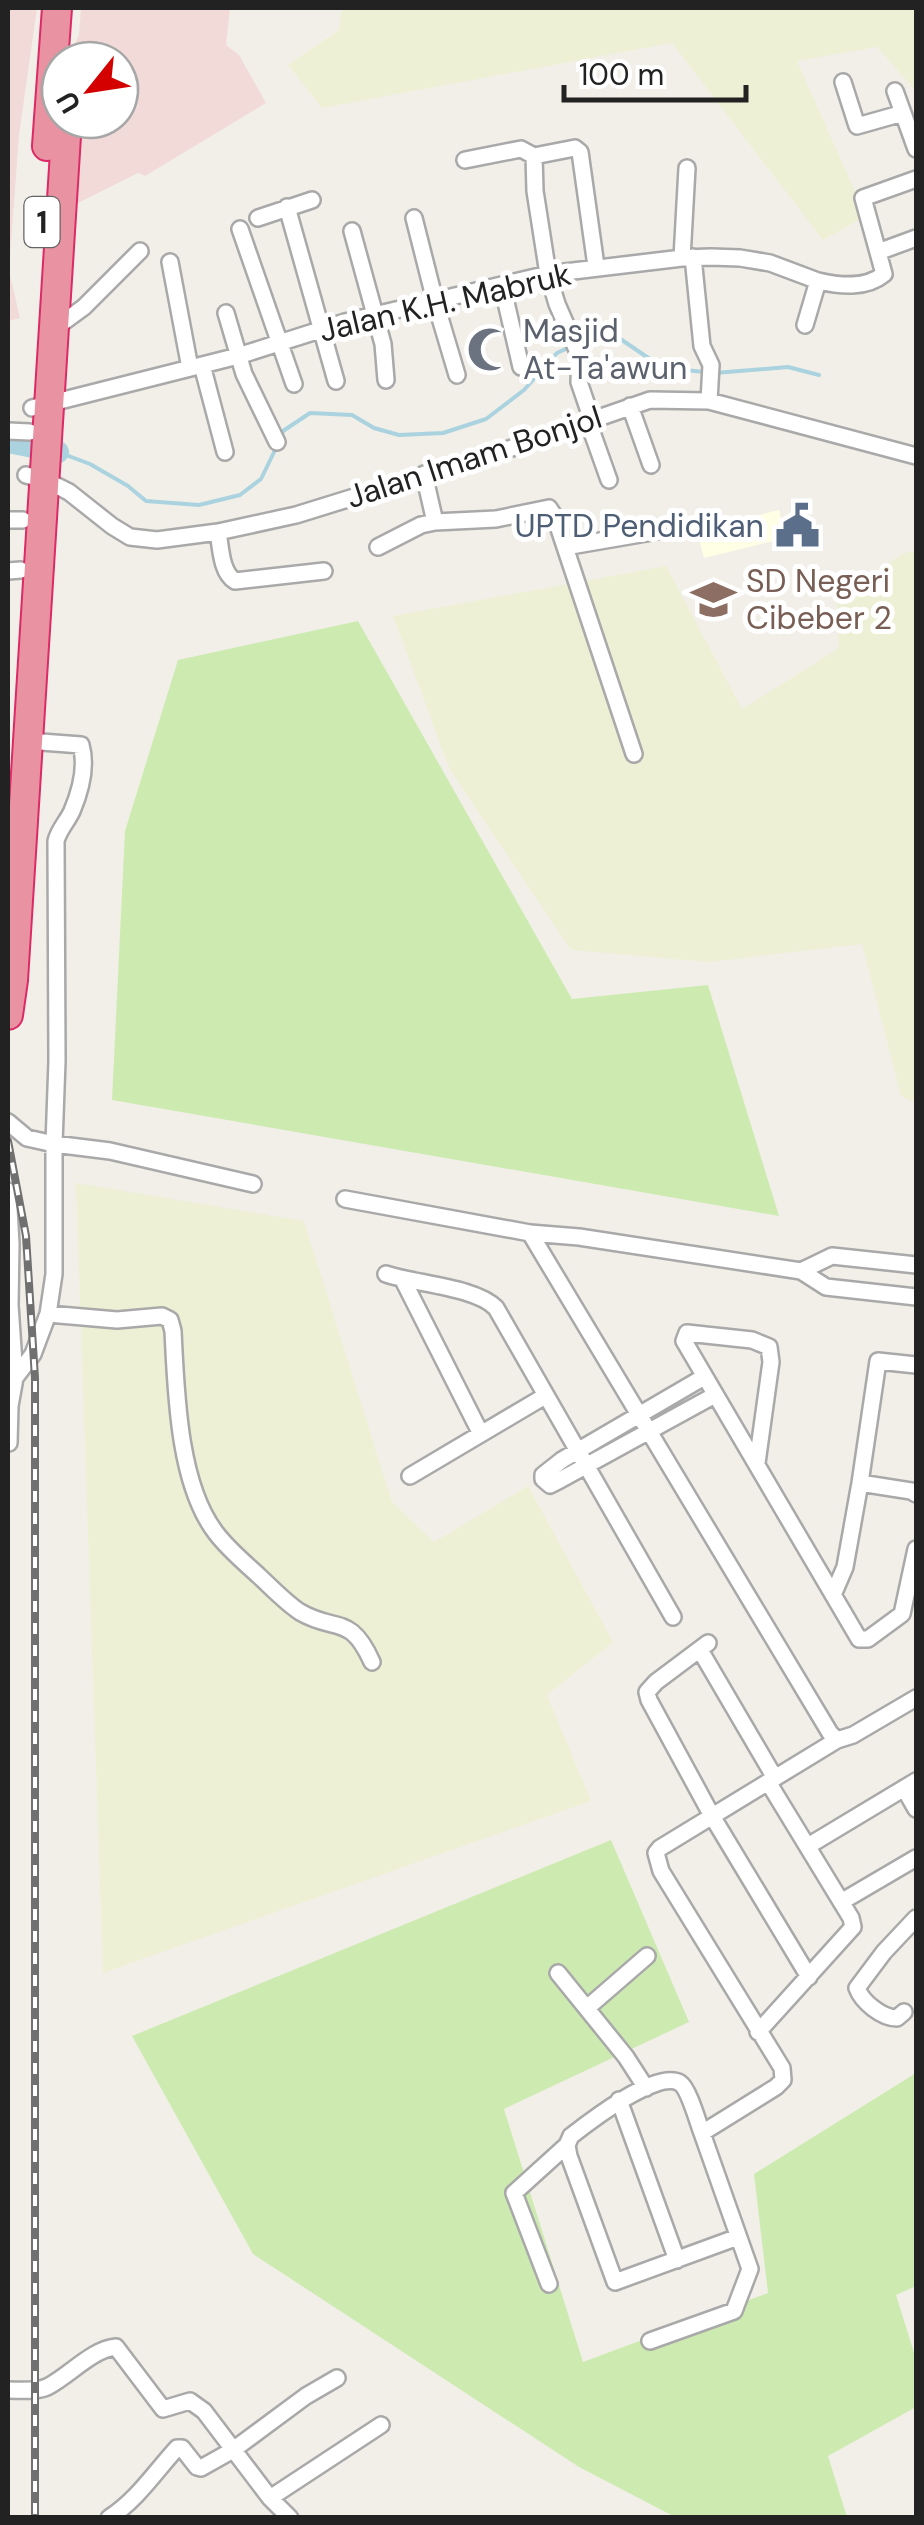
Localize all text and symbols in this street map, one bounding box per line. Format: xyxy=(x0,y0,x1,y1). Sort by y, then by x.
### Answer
north arrow xyxy=(40,40,140,140)
scale bar xyxy=(564,40,746,102)
text: 100 m xyxy=(579,55,664,94)
text: U xyxy=(48,85,90,120)
road number: 1 xyxy=(24,197,60,247)
street label: Jalan K.H. Mabruk xyxy=(315,253,575,351)
place label: Masjid At-Ta'awun xyxy=(523,310,687,389)
mosque icon: Masjid At-Ta'awun xyxy=(466,325,514,373)
street label: Jalan Imam Bonjol xyxy=(341,396,607,518)
public building icon: UPTD Pendidikan xyxy=(773,502,821,550)
place label: UPTD Pendidikan xyxy=(515,505,764,547)
place label: SD Negeri Cibeber 2 xyxy=(746,560,892,639)
school or university icon: SD Negeri Cibeber 2 xyxy=(689,575,737,623)

